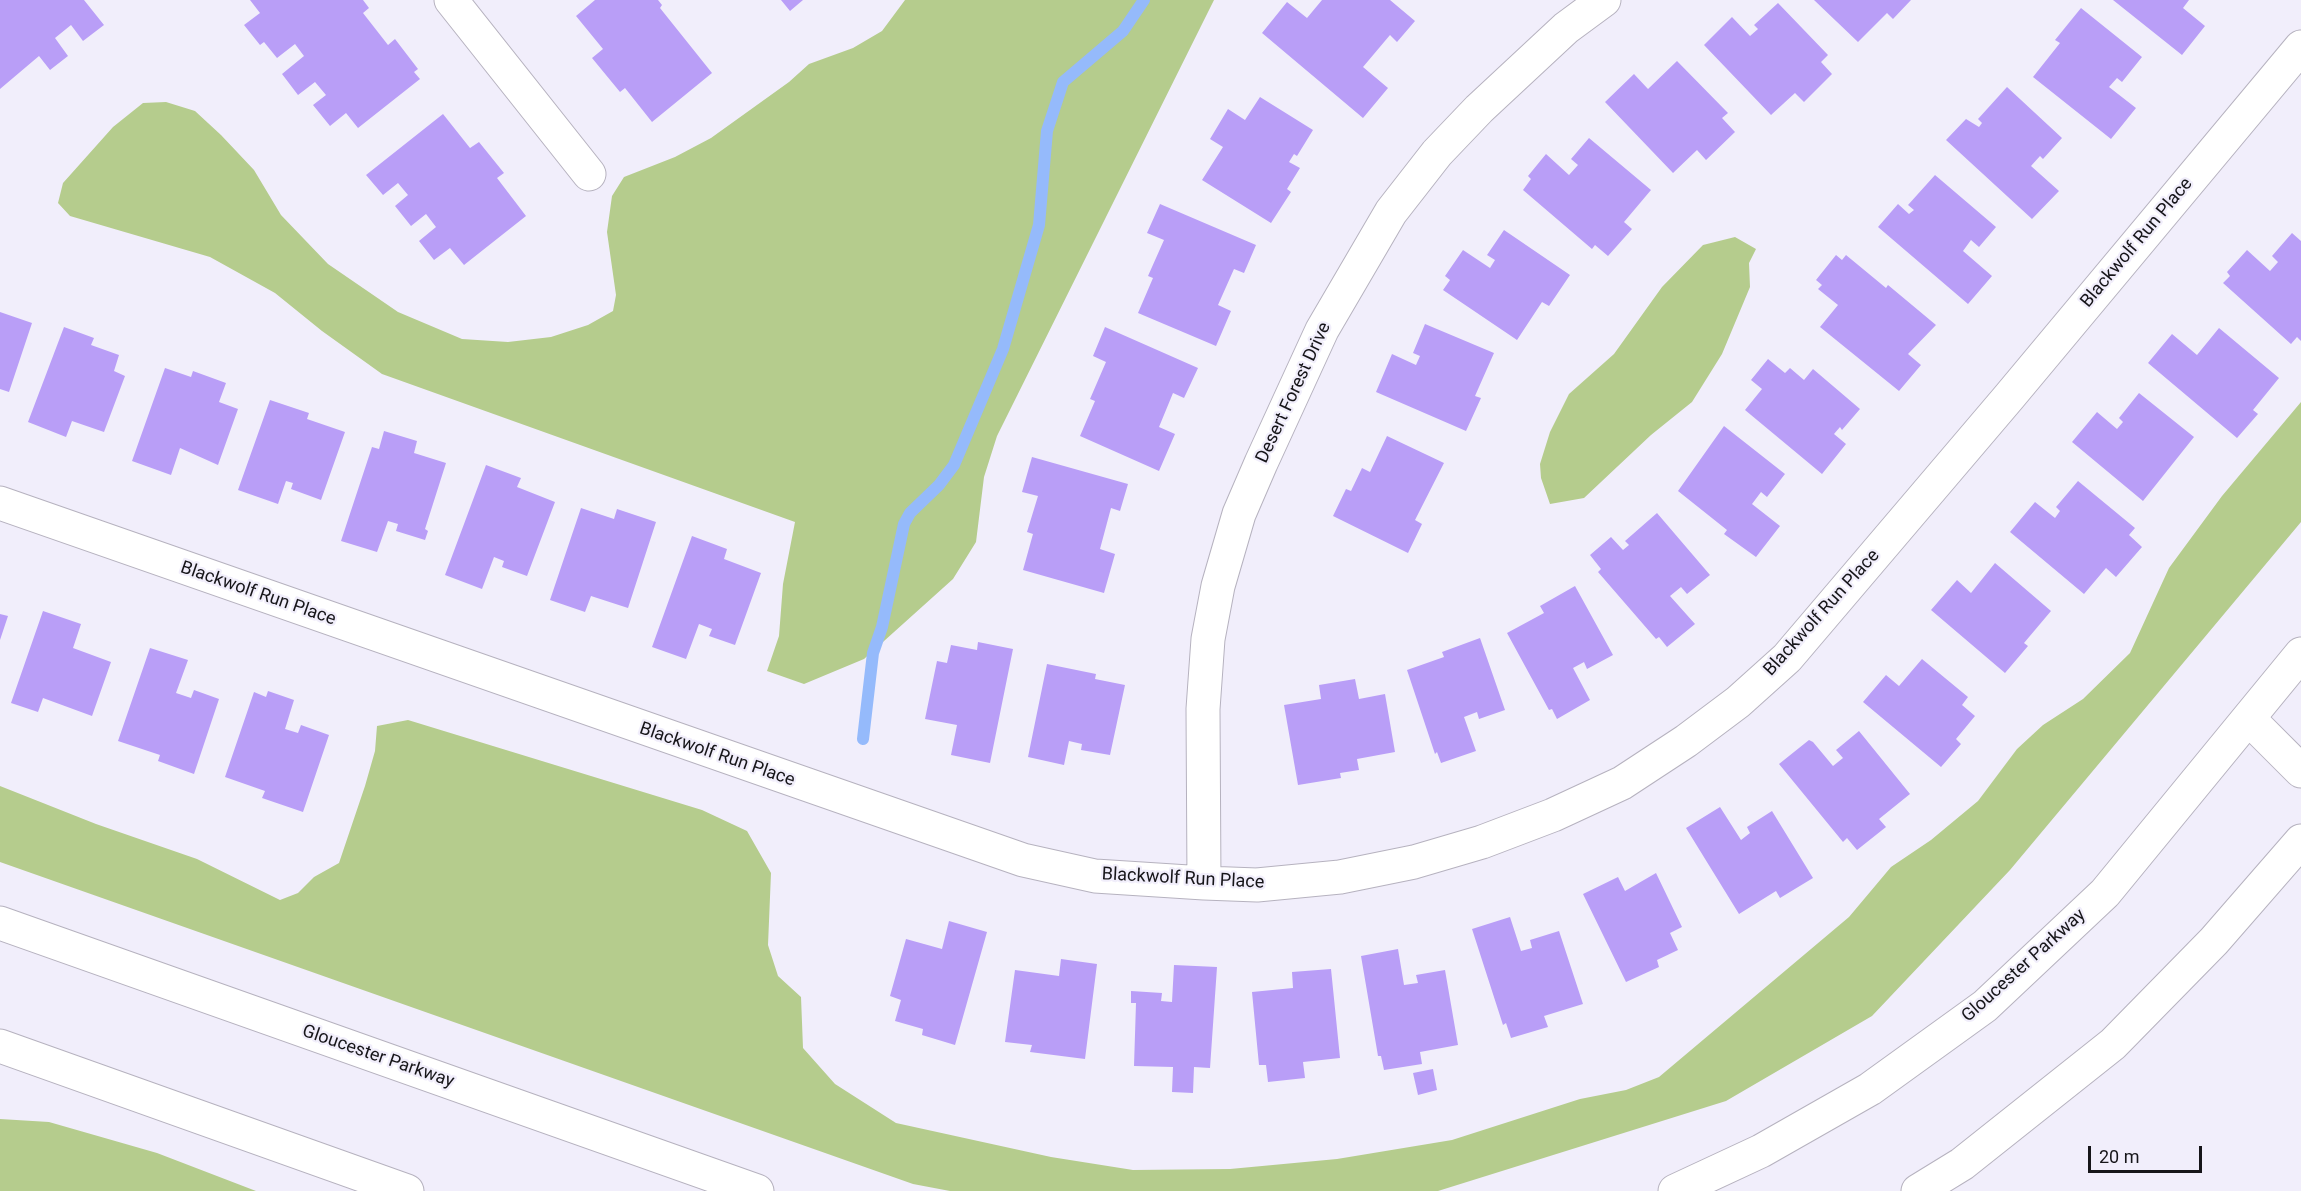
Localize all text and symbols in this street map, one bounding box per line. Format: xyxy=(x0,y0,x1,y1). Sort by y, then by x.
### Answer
street label: Blackwolf Run Place xyxy=(2076,174,2198,312)
street label: Desert Forest Drive xyxy=(1252,319,1336,467)
street label: Blackwolf Run Place xyxy=(1760,545,1884,681)
street label: Blackwolf Run Place xyxy=(178,557,338,631)
street label: Blackwolf Run Place xyxy=(637,718,797,792)
street label: Blackwolf Run Place xyxy=(1101,864,1265,894)
street label: Gloucester Parkway xyxy=(1958,905,2090,1027)
street label: Gloucester Parkway xyxy=(299,1021,457,1093)
scale bar xyxy=(2091,1134,2205,1172)
text: 20 m xyxy=(2099,1146,2139,1167)

